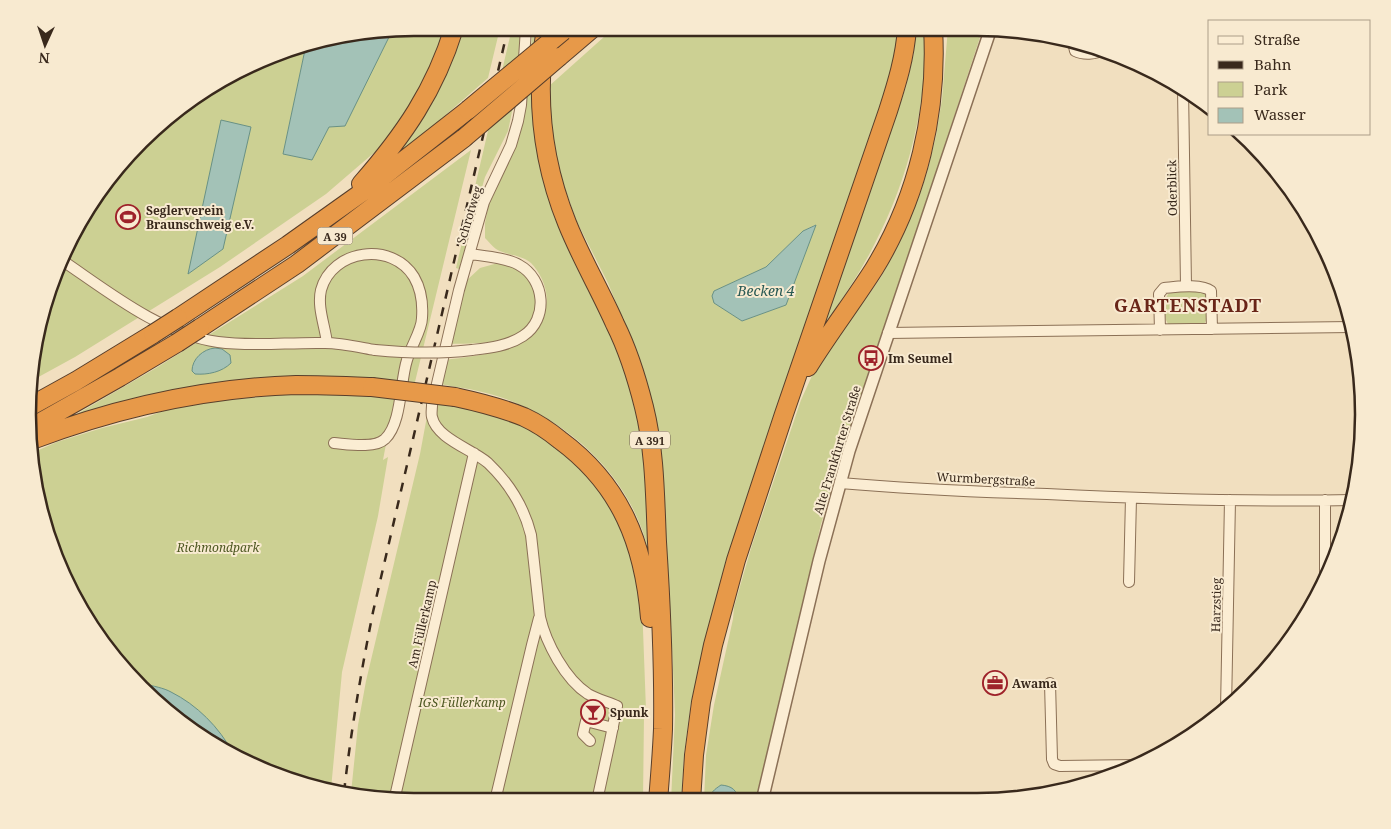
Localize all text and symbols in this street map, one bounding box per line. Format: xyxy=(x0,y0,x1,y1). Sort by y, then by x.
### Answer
north arrow xyxy=(20,20,70,70)
legend xyxy=(1208,20,1371,135)
text: Straße xyxy=(1254,29,1300,49)
text: N xyxy=(38,49,50,68)
text: Bahn xyxy=(1254,54,1292,74)
text: Park xyxy=(1254,79,1288,99)
text: Wasser xyxy=(1254,104,1306,124)
street label: Oderblick xyxy=(1163,159,1181,216)
street label: Schrotweg xyxy=(452,183,486,246)
place label: Seglerverein Braunschweig e.V. xyxy=(146,202,254,233)
sports icon: Seglerverein Braunschweig e.V. xyxy=(115,204,141,230)
road number: A 39 xyxy=(318,228,352,245)
water label: Becken 4 xyxy=(736,281,795,300)
district label: GARTENSTADT xyxy=(1114,293,1262,317)
bus stop icon: Im Seumel xyxy=(858,345,884,371)
place label: Im Seumel xyxy=(888,350,953,367)
street label: Alte Frankfurter Straße xyxy=(809,383,865,517)
road number: A 391 xyxy=(630,432,670,448)
street label: Wurmbergstraße xyxy=(936,468,1036,490)
park label: Richmondpark xyxy=(176,539,261,556)
street label: Harzstieg xyxy=(1207,577,1225,632)
street label: Am Füllerkamp xyxy=(404,578,440,670)
office icon: Awama xyxy=(982,670,1008,696)
place label: Awama xyxy=(1012,675,1057,692)
park label: IGS Füllerkamp xyxy=(417,694,506,711)
bar icon: Spunk xyxy=(580,699,606,725)
place label: Spunk xyxy=(610,704,649,721)

